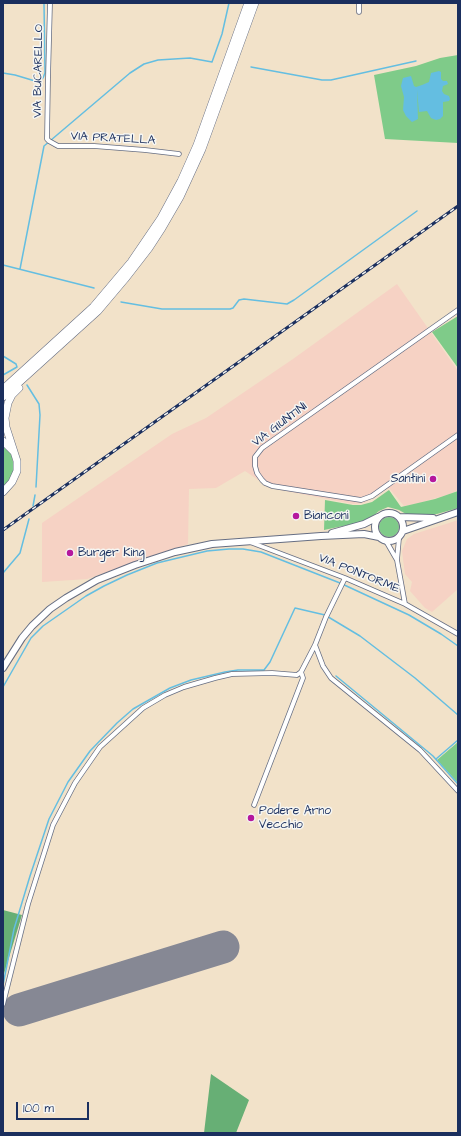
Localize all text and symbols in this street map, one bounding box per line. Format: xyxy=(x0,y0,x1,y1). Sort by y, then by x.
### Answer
street label: VIA BUCARELLO xyxy=(31,24,47,118)
street label: VIA PRATELLA xyxy=(70,130,156,148)
street label: VIA GIUNTINI xyxy=(250,400,310,450)
place label: Santini xyxy=(391,472,425,486)
marker: Santini xyxy=(428,474,438,484)
place label: Bianconi xyxy=(304,509,349,523)
marker: Bianconi xyxy=(291,511,301,521)
place label: Burger King xyxy=(78,546,145,560)
marker: Burger King xyxy=(65,548,75,558)
street label: VIA PONTORME xyxy=(316,551,402,597)
place label: Podere Arno Vecchio xyxy=(259,804,331,832)
marker: Podere Arno Vecchio xyxy=(246,813,256,823)
scale bar xyxy=(18,1094,91,1120)
text: 100 m xyxy=(23,1100,54,1117)

